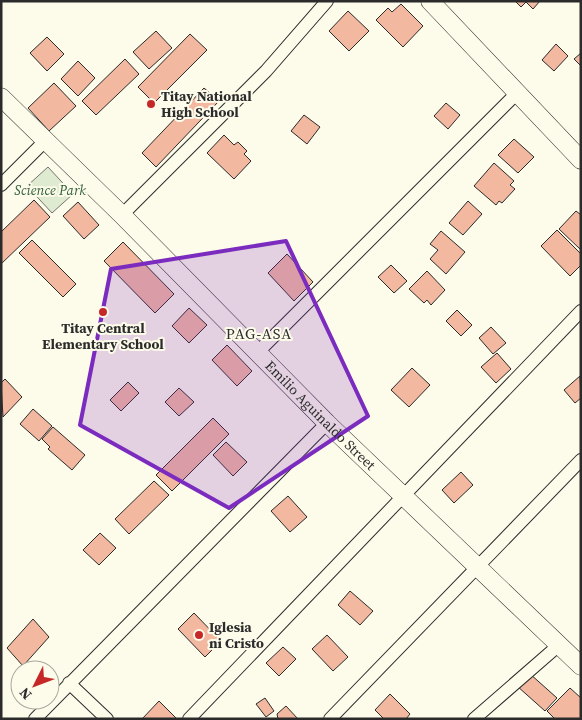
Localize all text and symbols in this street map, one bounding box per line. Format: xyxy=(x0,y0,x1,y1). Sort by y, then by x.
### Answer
place label: Titay National High School xyxy=(161,86,252,122)
marker: Titay National High School xyxy=(145,98,157,110)
park label: Science Park xyxy=(14,180,86,200)
marker: Titay Central Elementary School xyxy=(97,306,109,318)
place label: Titay Central Elementary School xyxy=(42,318,164,354)
district label: PAG-ASA xyxy=(226,323,292,344)
street label: Emilio Aguinaldo Street xyxy=(261,356,381,475)
place label: Iglesia ni Cristo xyxy=(209,617,264,653)
marker: Iglesia ni Cristo xyxy=(193,629,205,641)
north arrow xyxy=(10,660,60,710)
text: N xyxy=(14,683,36,704)

